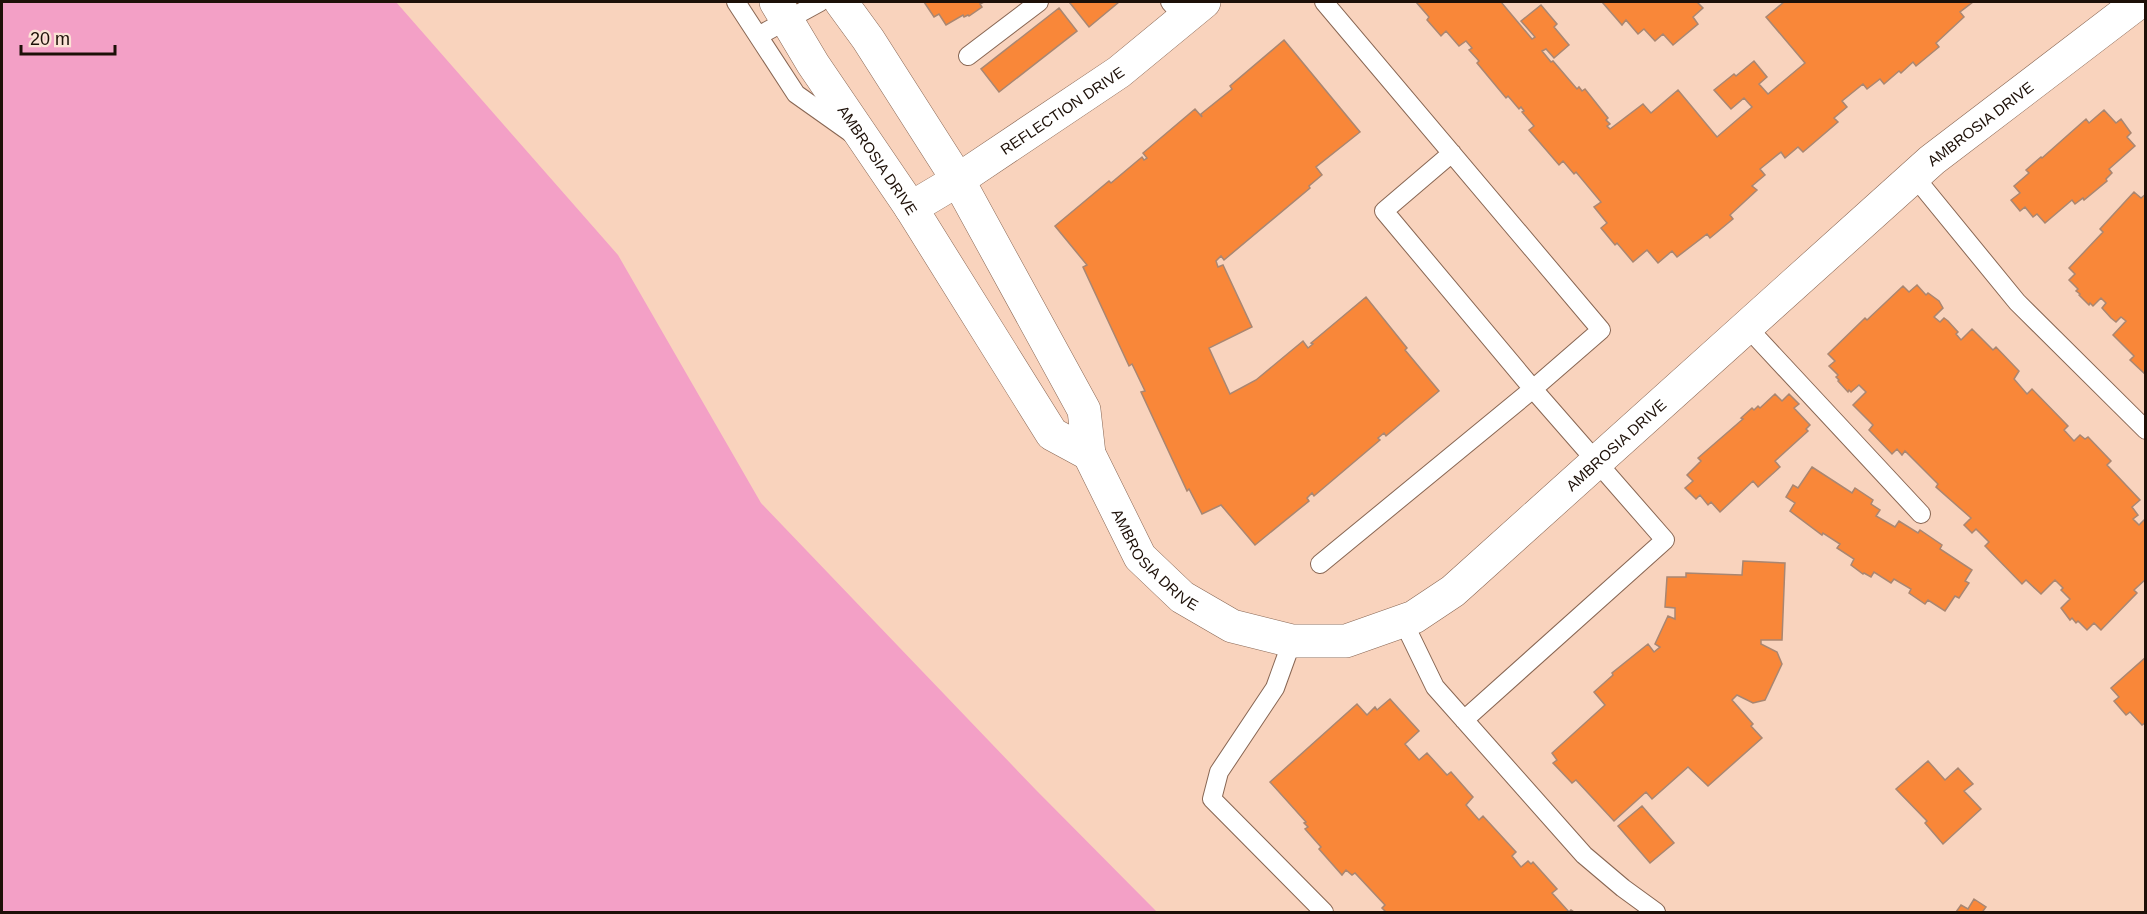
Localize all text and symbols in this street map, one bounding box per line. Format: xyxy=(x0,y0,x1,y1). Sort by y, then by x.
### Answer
scale bar xyxy=(21,18,116,56)
text: 20 m xyxy=(30,29,70,49)
street label: REFLECTION DRIVE xyxy=(997,63,1127,158)
street label: AMBROSIA DRIVE xyxy=(1924,78,2036,169)
street label: AMBROSIA DRIVE xyxy=(835,102,921,217)
street label: AMBROSIA DRIVE xyxy=(1562,395,1669,494)
street label: AMBROSIA DRIVE xyxy=(1109,506,1202,613)

